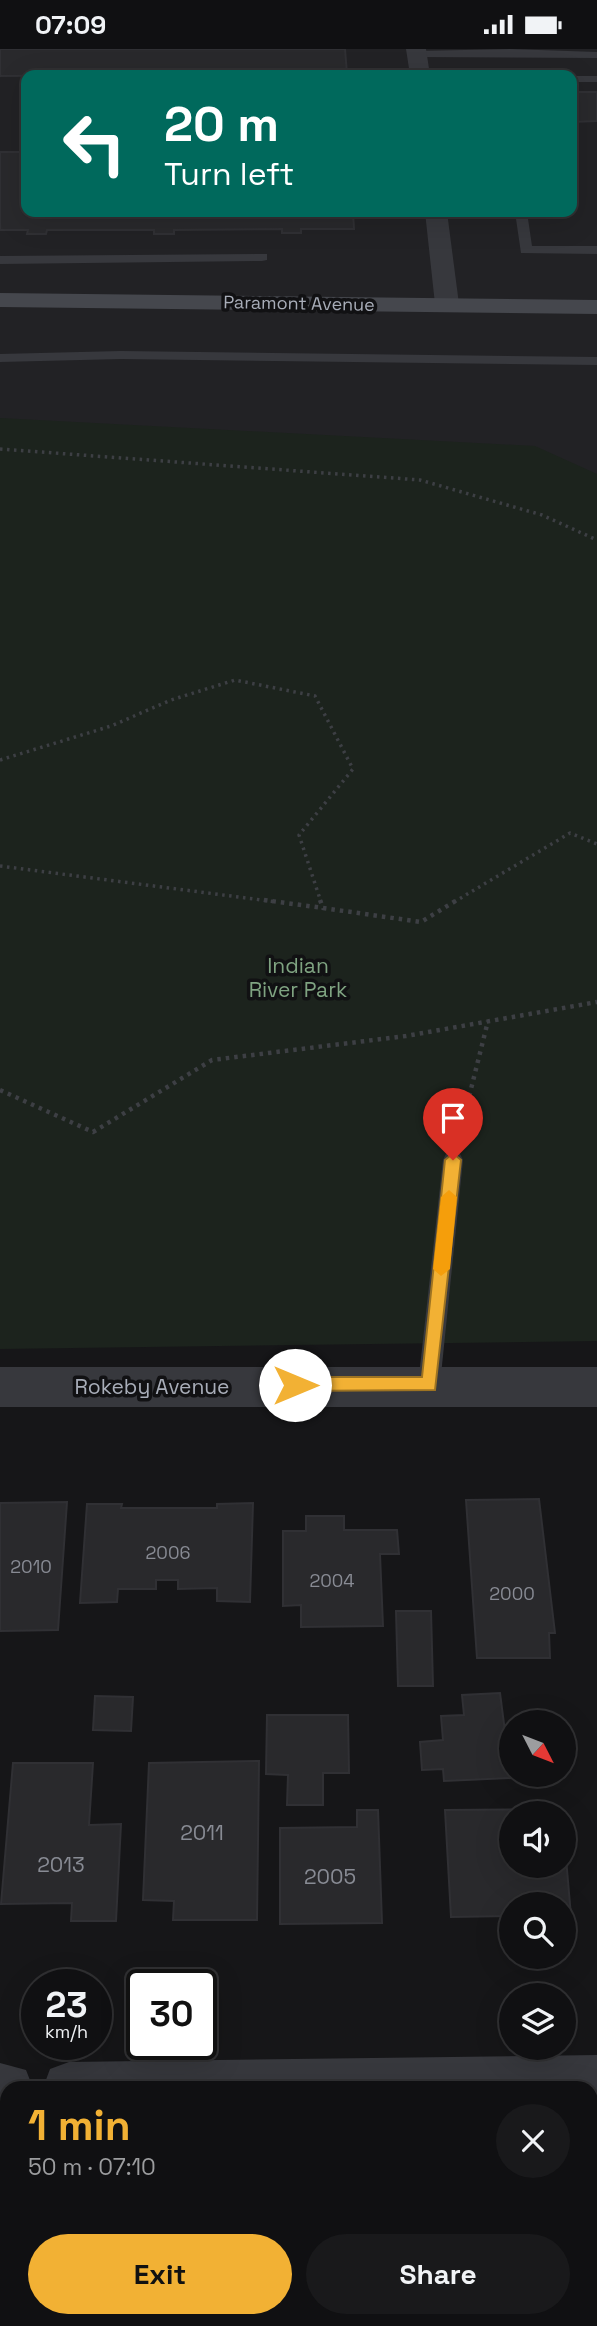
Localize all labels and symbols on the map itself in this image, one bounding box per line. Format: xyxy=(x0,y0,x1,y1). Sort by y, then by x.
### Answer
street label: Paramont Avenue xyxy=(223,290,375,316)
park label: Indian River Park xyxy=(249,952,347,1003)
pin xyxy=(423,1088,483,1160)
position arrow xyxy=(258,1348,332,1422)
street label: Rokeby Avenue xyxy=(74,1373,230,1400)
house number: 2006 xyxy=(146,1541,190,1564)
house number: 2010 xyxy=(10,1555,52,1578)
house number: 2004 xyxy=(309,1569,355,1592)
house number: 2000 xyxy=(489,1582,535,1605)
north arrow xyxy=(499,1710,576,1787)
house number: 2011 xyxy=(180,1819,224,1846)
house number: 2013 xyxy=(37,1851,85,1878)
house number: 2005 xyxy=(304,1863,356,1890)
speed limit sign: 30 xyxy=(126,1969,217,2060)

